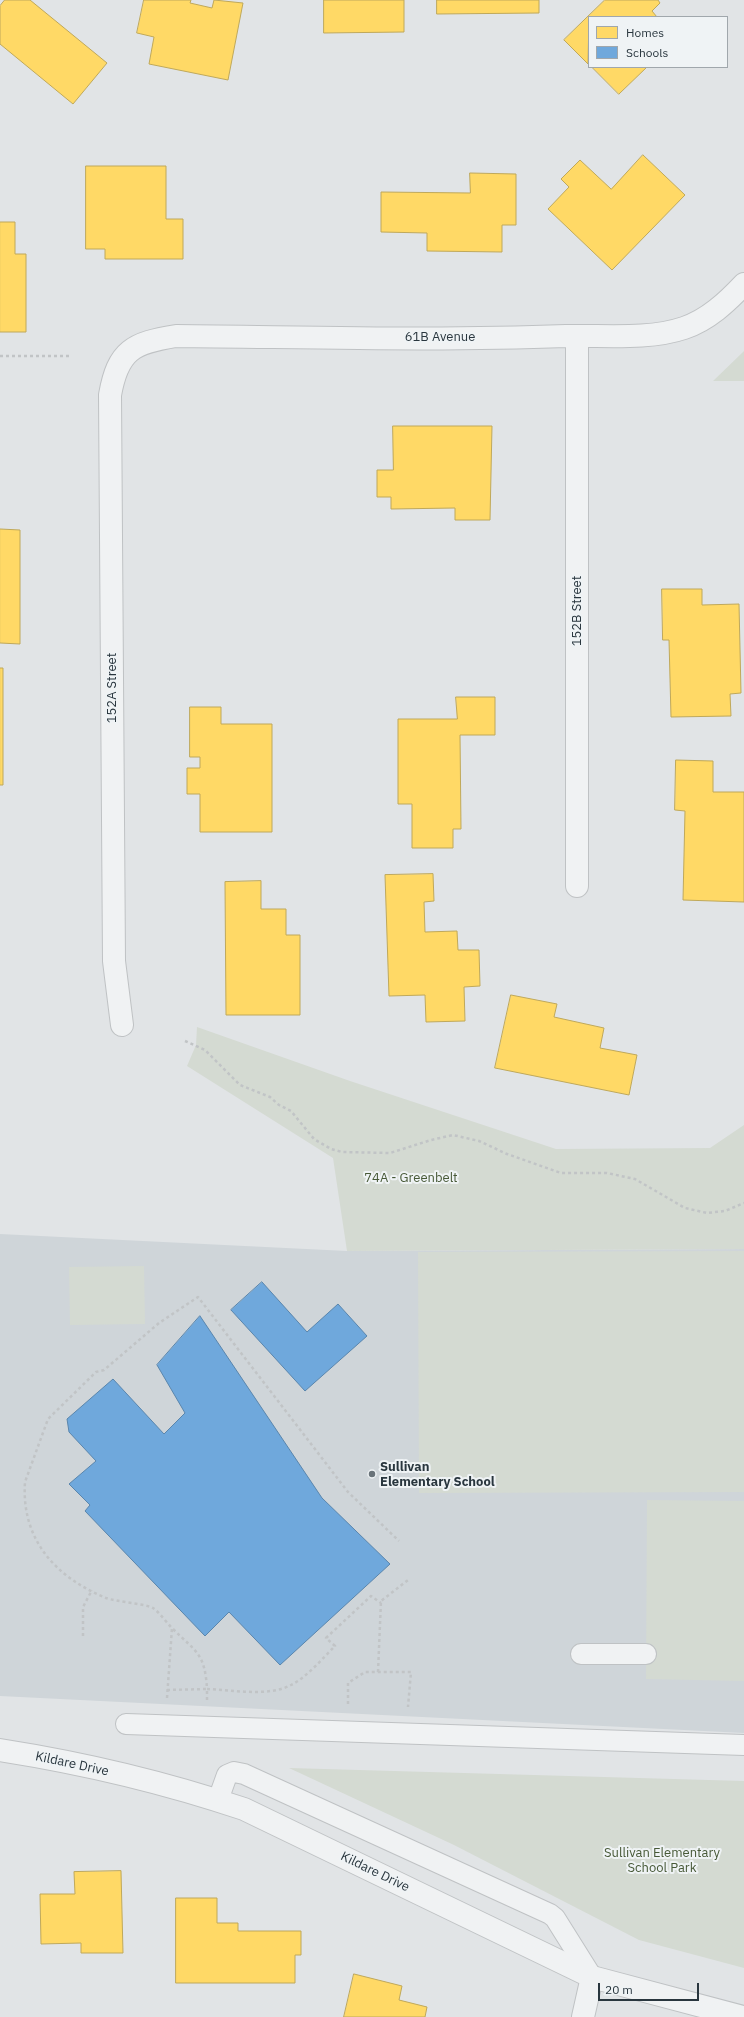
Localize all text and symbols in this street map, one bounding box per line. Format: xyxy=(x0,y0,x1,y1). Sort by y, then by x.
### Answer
legend xyxy=(588,16,728,68)
text: Homes xyxy=(626,25,664,40)
text: Schools xyxy=(626,45,668,60)
street label: 61B Avenue xyxy=(405,329,475,345)
street label: 152B Street xyxy=(569,576,585,646)
street label: 152A Street xyxy=(104,653,120,723)
park label: 74A - Greenbelt xyxy=(364,1170,458,1186)
place label: Sullivan Elementary School xyxy=(380,1459,495,1490)
marker: Sullivan Elementary School xyxy=(367,1469,377,1479)
street label: Kildare Drive xyxy=(34,1749,110,1779)
park label: Sullivan Elementary School Park xyxy=(604,1845,720,1876)
street label: Kildare Drive xyxy=(338,1849,412,1895)
scale bar xyxy=(600,1975,701,2001)
text: 20 m xyxy=(605,1982,633,1997)

